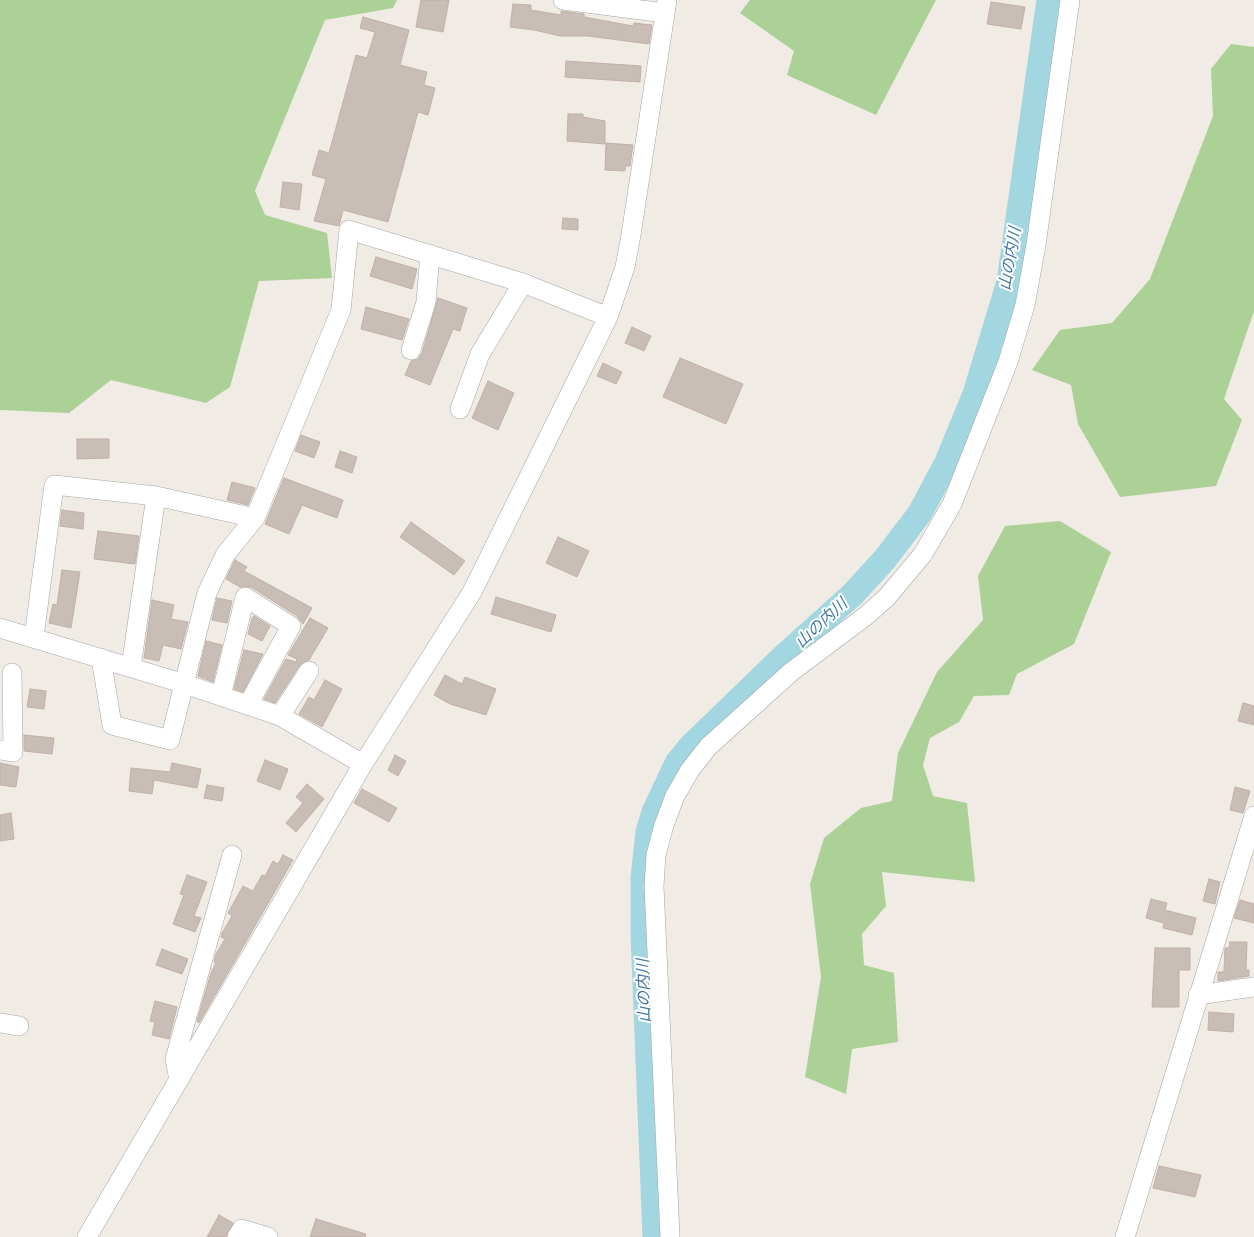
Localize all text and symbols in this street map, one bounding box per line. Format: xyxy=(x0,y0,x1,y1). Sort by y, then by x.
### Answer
water label: 山の内川 xyxy=(996,226,1026,292)
water label: 山の内川 xyxy=(792,595,852,653)
water label: 山の内川 xyxy=(634,959,656,1023)

